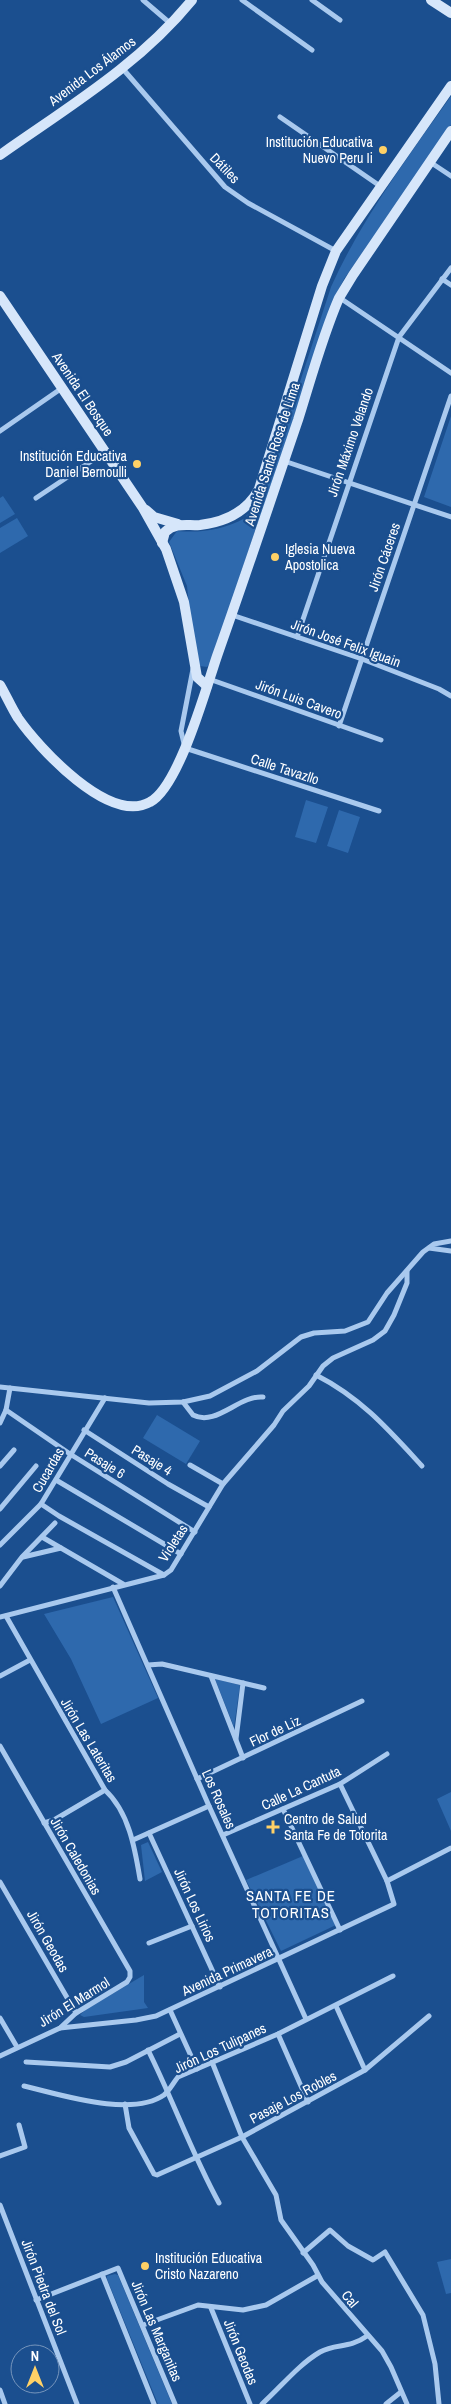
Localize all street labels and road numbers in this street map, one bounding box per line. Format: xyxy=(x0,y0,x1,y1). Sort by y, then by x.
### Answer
street label: Avenida Los Álamos xyxy=(44,32,139,110)
street label: Dátiles xyxy=(206,149,244,187)
street label: Avenida El Bosque xyxy=(48,348,118,439)
street label: Avenida Santa Rosa de Lima xyxy=(240,379,304,529)
street label: Jirón Máximo Velando xyxy=(323,385,377,499)
street label: Jirón Cáceres xyxy=(364,520,404,594)
street label: Jirón José Felix Iguain xyxy=(289,615,403,671)
street label: Jirón Luis Cavero xyxy=(253,675,345,723)
street label: Calle Tavazllo xyxy=(249,749,321,789)
street label: Pasaje 4 xyxy=(128,1441,176,1480)
street label: Cucardas xyxy=(28,1444,68,1496)
street label: Pasaje 6 xyxy=(81,1444,129,1482)
street label: Violetas xyxy=(154,1521,192,1565)
street label: Jirón Las Lateritas xyxy=(57,1695,121,1786)
street label: Flor de Liz xyxy=(247,1711,304,1751)
street label: Calle La Cantuta xyxy=(258,1762,344,1814)
street label: Los Rosales xyxy=(198,1766,240,1832)
street label: Jirón Caledonias xyxy=(47,1814,106,1898)
street label: Jirón Los Lirios xyxy=(170,1865,220,1945)
street label: Jirón Geodas xyxy=(23,1907,73,1976)
street label: Avenida Primavera xyxy=(178,1942,276,2000)
street label: Jirón El Marmol xyxy=(35,1973,113,2031)
street label: Jirón Los Tulipanes xyxy=(171,2019,269,2077)
street label: Pasaje Los Robles xyxy=(247,2066,340,2127)
street label: Jirón Piedra del Sol xyxy=(18,2237,70,2337)
street label: Jirón Las Marganitas xyxy=(128,2278,186,2384)
street label: Cal xyxy=(338,2287,362,2311)
street label: Jirón Geodas xyxy=(220,2317,262,2388)

